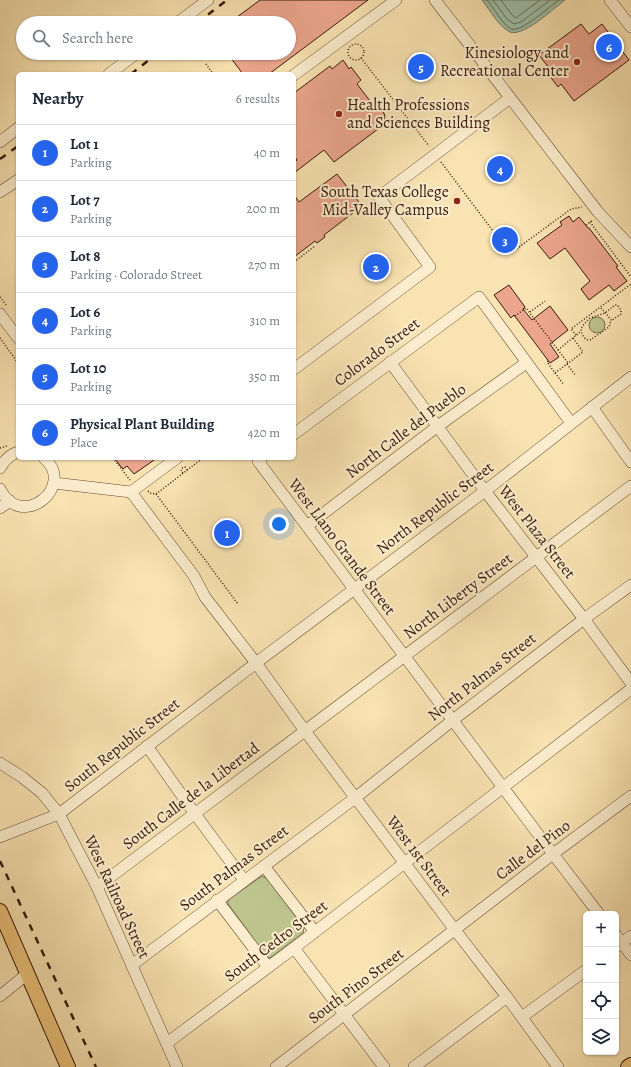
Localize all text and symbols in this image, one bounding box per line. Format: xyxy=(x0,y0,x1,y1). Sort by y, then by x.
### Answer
search box xyxy=(16,16,296,60)
icon: search xyxy=(30,27,52,49)
text: Search here xyxy=(62,28,133,48)
pin: 6 xyxy=(596,32,622,62)
place label: Kinesiology and Recreational Center xyxy=(440,42,569,82)
pin: 5 xyxy=(408,52,434,82)
marker: Kinesiology and Recreational Center xyxy=(572,57,582,67)
text: Nearby xyxy=(32,87,83,110)
text: 6 results xyxy=(236,90,280,107)
place label: Health Professions and Sciences Building xyxy=(347,94,490,134)
marker: Health Professions and Sciences Building xyxy=(334,109,344,119)
text: Lot 1 xyxy=(70,134,99,154)
text: 1 xyxy=(43,144,47,161)
text: 40 m xyxy=(254,144,280,161)
text: Parking xyxy=(70,154,112,171)
pin: 4 xyxy=(487,154,513,184)
place label: South Texas College Mid-Valley Campus xyxy=(321,181,449,221)
text: Lot 7 xyxy=(70,190,100,210)
marker: South Texas College Mid-Valley Campus xyxy=(452,196,462,206)
text: 2 xyxy=(42,200,48,217)
text: 200 m xyxy=(247,200,280,217)
text: Parking xyxy=(70,210,112,227)
pin: 3 xyxy=(492,225,518,255)
text: Lot 8 xyxy=(70,246,100,266)
pin: 2 xyxy=(363,252,389,282)
text: 3 xyxy=(42,256,48,273)
text: 270 m xyxy=(248,256,280,273)
text: Parking · Colorado Street xyxy=(70,266,202,283)
text: Lot 6 xyxy=(70,302,100,322)
text: 4 xyxy=(42,312,48,329)
text: 310 m xyxy=(250,312,280,329)
street label: Colorado Street xyxy=(330,313,424,391)
text: Parking xyxy=(70,322,112,339)
text: Lot 10 xyxy=(70,358,106,378)
text: 5 xyxy=(42,368,48,385)
text: 350 m xyxy=(249,368,280,385)
text: Parking xyxy=(70,378,112,395)
street label: North Calle del Pueblo xyxy=(341,378,471,484)
text: Physical Plant Building xyxy=(70,414,214,434)
text: 6 xyxy=(42,424,48,441)
text: 420 m xyxy=(248,424,280,441)
text: Place xyxy=(70,434,98,451)
street label: North Republic Street xyxy=(372,457,498,559)
street label: West Llano Grande Street xyxy=(283,473,401,620)
street label: West Plaza Street xyxy=(493,480,581,583)
your location xyxy=(269,514,289,534)
pin: 1 xyxy=(214,518,240,548)
street label: North Liberty Street xyxy=(399,548,517,644)
street label: North Palmas Street xyxy=(423,628,541,726)
street label: South Republic Street xyxy=(60,693,184,797)
street label: South Calle de la Libertad xyxy=(118,737,264,855)
street label: West 1st Street xyxy=(381,810,457,901)
street label: Calle del Pino xyxy=(491,815,575,885)
street label: South Palmas Street xyxy=(175,820,293,916)
street label: West Railroad Street xyxy=(78,831,155,962)
street label: South Cedro Street xyxy=(220,895,332,987)
map controls xyxy=(583,911,619,1055)
button: + xyxy=(583,911,619,947)
street label: South Pino Street xyxy=(304,943,408,1029)
button: − xyxy=(583,947,619,983)
button: locate xyxy=(583,983,619,1019)
button: layers xyxy=(583,1019,619,1055)

